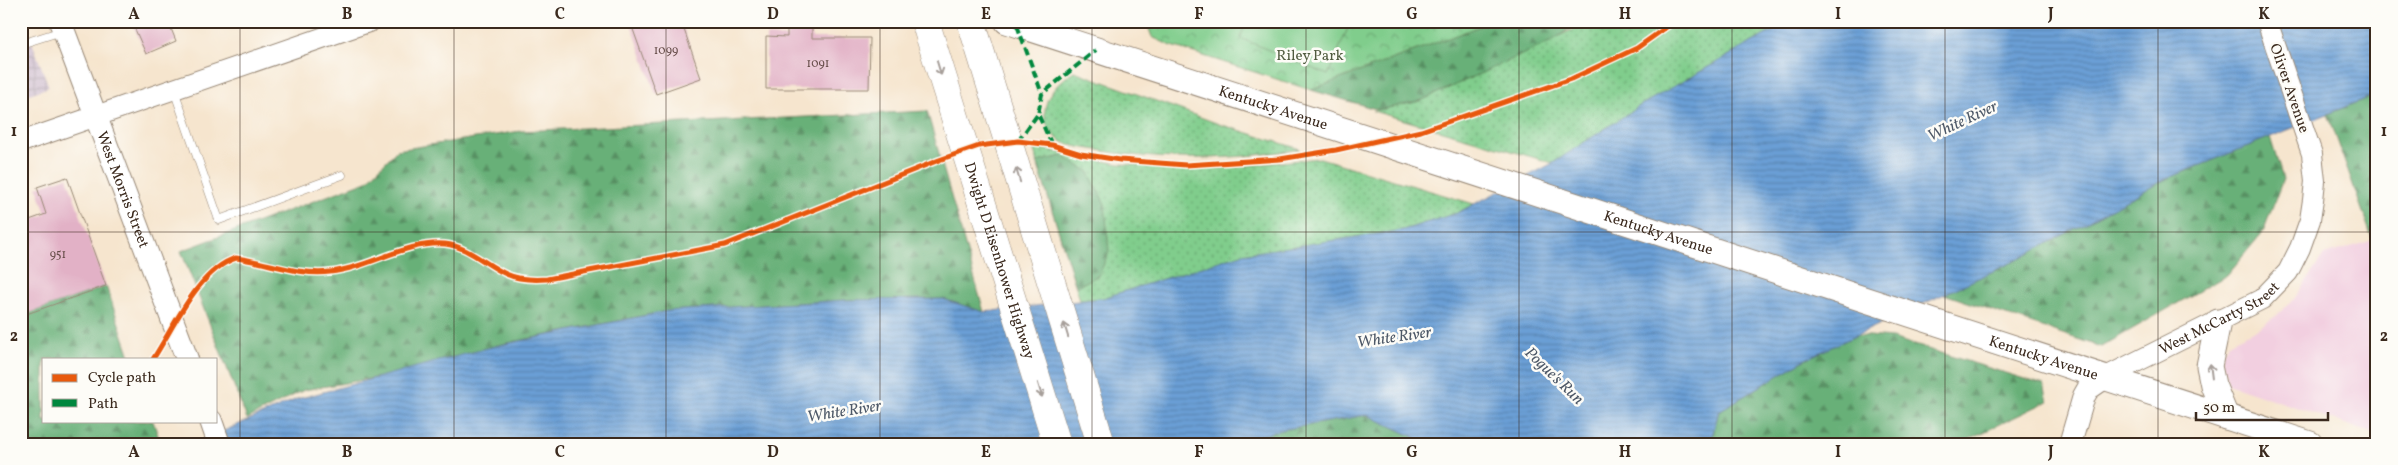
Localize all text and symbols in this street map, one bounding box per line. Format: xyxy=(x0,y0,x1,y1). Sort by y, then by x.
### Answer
text: A xyxy=(128,4,140,26)
text: B xyxy=(342,4,353,26)
text: C xyxy=(555,4,565,26)
text: D xyxy=(767,4,779,26)
text: E xyxy=(981,4,991,26)
text: F xyxy=(1194,4,1204,26)
text: G xyxy=(1406,4,1418,26)
text: H xyxy=(1619,4,1631,26)
text: I xyxy=(1835,4,1841,26)
text: J xyxy=(2047,4,2054,26)
text: K xyxy=(2258,4,2270,26)
street label: Oliver Avenue xyxy=(2263,41,2314,136)
house number: 1099 xyxy=(654,43,678,59)
park label: Riley Park xyxy=(1276,46,1344,67)
house number: 1091 xyxy=(807,56,829,72)
one-way arrow xyxy=(935,59,945,75)
street label: Kentucky Avenue xyxy=(1216,81,1330,136)
water label: White River xyxy=(1924,96,2002,148)
text: 1 xyxy=(11,121,17,143)
text: 1 xyxy=(2381,121,2387,143)
street label: West Morris Street xyxy=(90,129,153,251)
street label: Dwight D Eisenhower Highway xyxy=(958,160,1039,362)
one-way arrow xyxy=(1013,168,1022,183)
street label: Kentucky Avenue xyxy=(1601,206,1715,261)
house number: 951 xyxy=(50,247,66,263)
street label: West McCarty Street xyxy=(2156,278,2285,361)
water label: White River xyxy=(1356,322,1434,354)
one-way arrow xyxy=(1060,323,1070,339)
text: 2 xyxy=(10,326,18,348)
text: 2 xyxy=(2380,326,2388,348)
street label: Kentucky Avenue xyxy=(1986,331,2101,387)
water label: Pogue's Run xyxy=(1519,343,1588,410)
legend xyxy=(42,358,218,422)
one-way arrow xyxy=(2206,363,2216,379)
text: Cycle path xyxy=(88,368,156,389)
one-way arrow xyxy=(1036,381,1046,397)
scale bar xyxy=(2196,390,2328,422)
text: Path xyxy=(88,394,118,415)
water label: White River xyxy=(806,395,884,429)
text: 50 m xyxy=(2203,398,2235,419)
text: A xyxy=(128,442,140,464)
text: B xyxy=(342,442,353,464)
text: C xyxy=(555,442,565,464)
text: D xyxy=(767,442,779,464)
text: E xyxy=(981,442,991,464)
text: F xyxy=(1194,442,1204,464)
text: G xyxy=(1406,442,1418,464)
text: H xyxy=(1619,442,1631,464)
text: I xyxy=(1835,442,1841,464)
text: J xyxy=(2047,442,2054,464)
text: K xyxy=(2258,442,2270,464)

